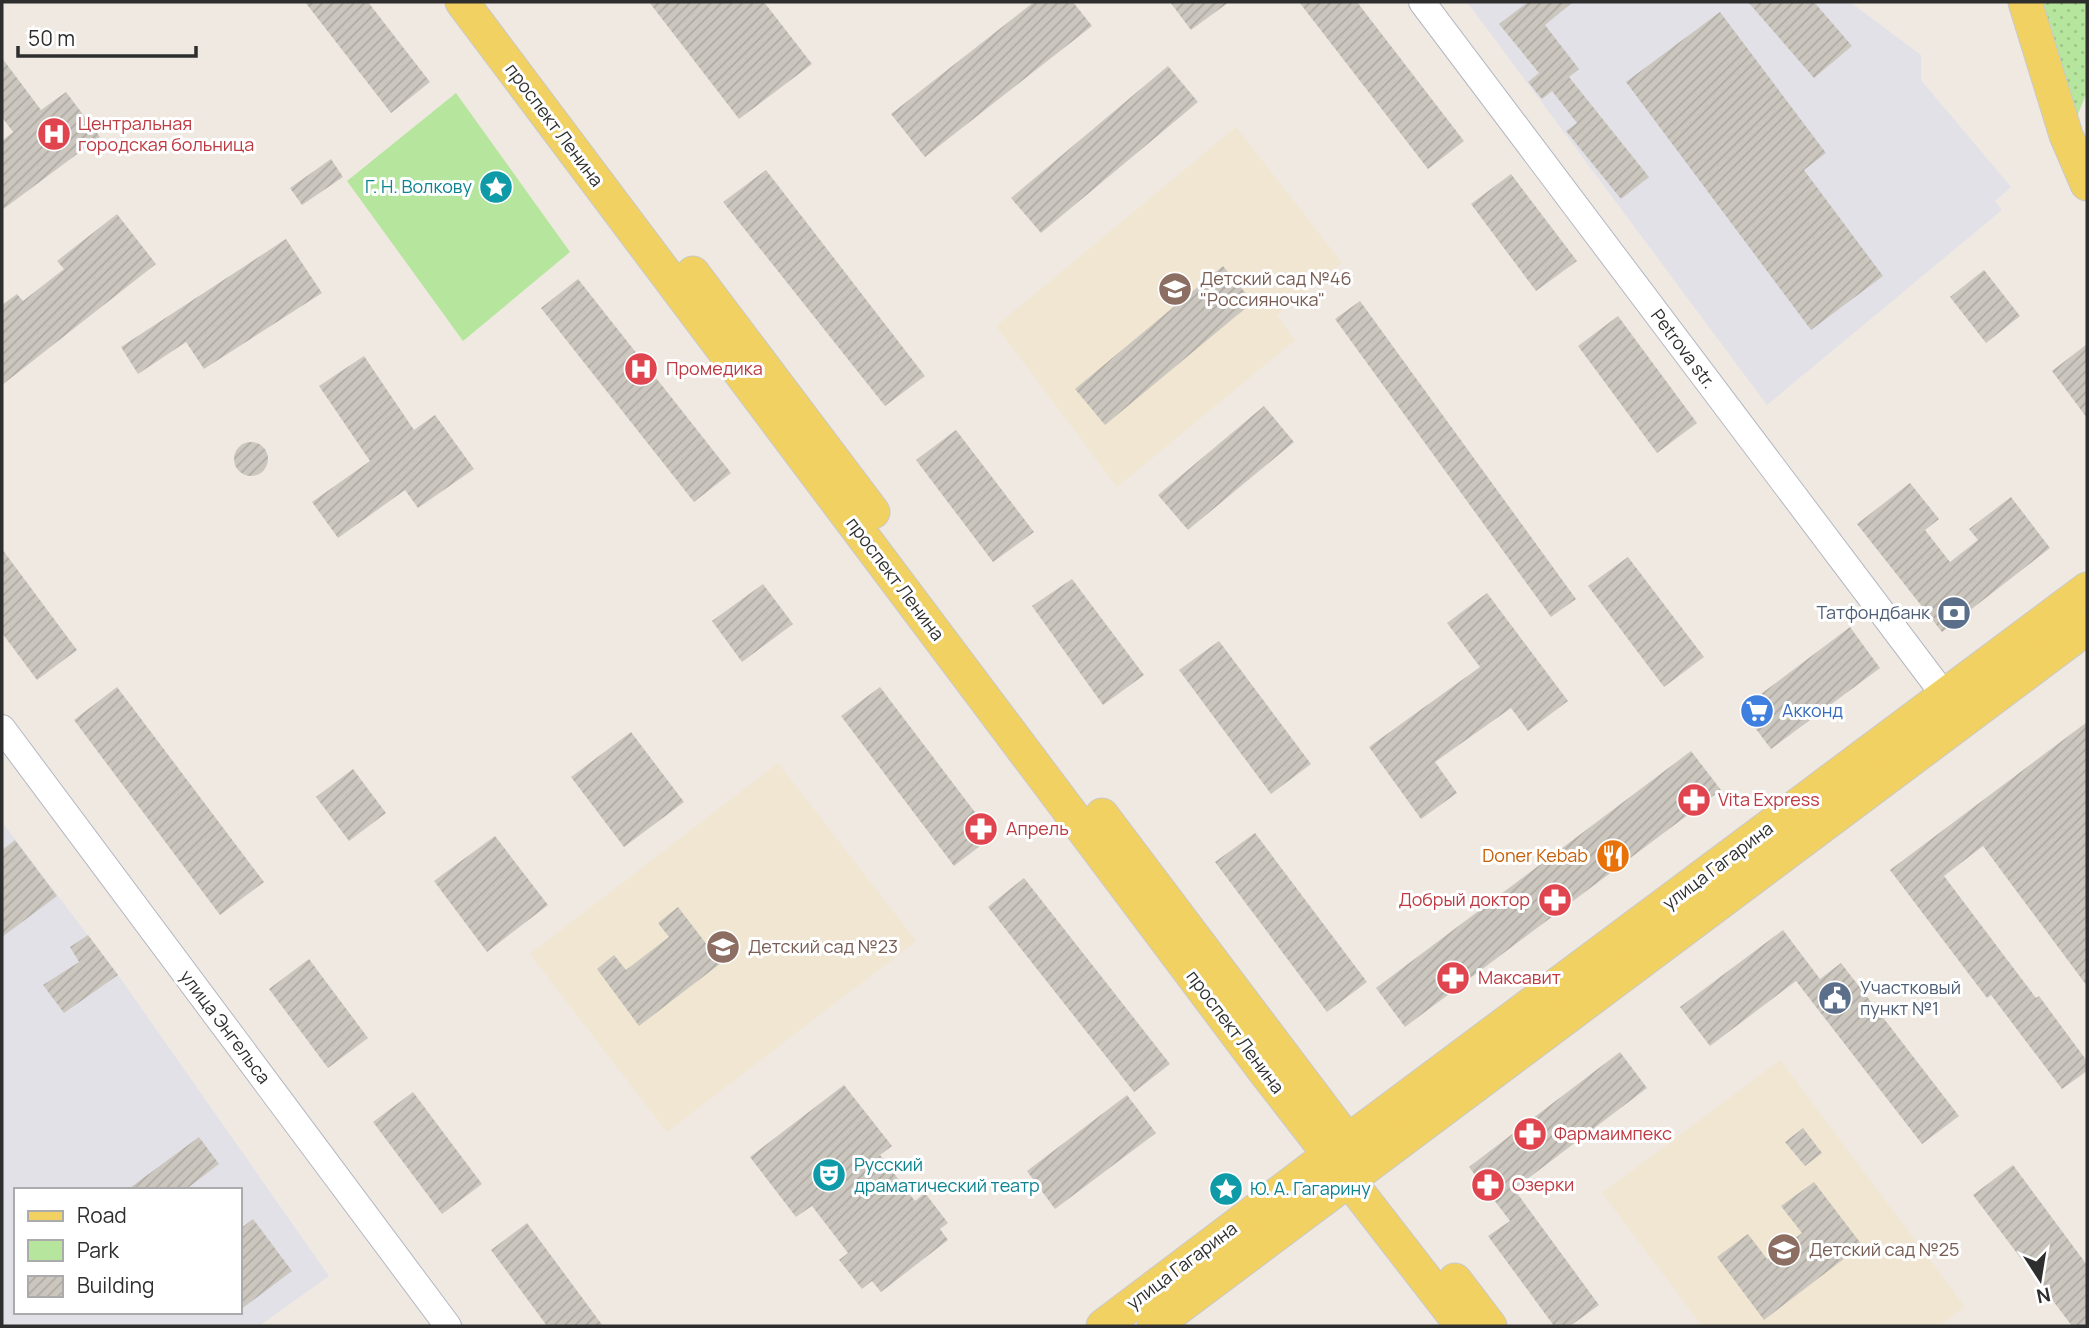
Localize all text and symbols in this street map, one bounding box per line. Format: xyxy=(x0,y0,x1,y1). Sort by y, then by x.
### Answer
scale bar xyxy=(18,14,196,58)
text: 50 m xyxy=(28,24,75,52)
street label: проспект Ленина xyxy=(501,58,609,191)
place label: Центральная городская больница xyxy=(78,111,254,156)
hospital icon: Центральная городская больница xyxy=(35,115,73,153)
place icon: Г. Н. Волкову xyxy=(477,168,515,206)
place label: Г. Н. Волкову xyxy=(365,174,472,198)
place label: Детский сад №46 "Россияночка" xyxy=(1200,266,1352,311)
school or university icon: Детский сад №46 "Россияночка" xyxy=(1156,270,1194,308)
street label: Petrova str. xyxy=(1646,304,1722,393)
hospital icon: Промедика xyxy=(622,350,660,388)
place label: Промедика xyxy=(666,356,763,380)
street label: проспект Ленина xyxy=(842,512,950,645)
bank icon: Татфондбанк xyxy=(1935,594,1973,632)
place label: Татфондбанк xyxy=(1817,600,1931,624)
supermarket icon: Акконд xyxy=(1738,692,1776,730)
place label: Акконд xyxy=(1782,698,1843,722)
pharmacy icon: Vita Express xyxy=(1675,781,1713,819)
place label: Vita Express xyxy=(1718,787,1820,811)
pharmacy icon: Апрель xyxy=(962,810,1000,848)
place label: Апрель xyxy=(1006,816,1069,840)
street label: улица Гагарина xyxy=(1657,816,1777,915)
restaurant icon: Doner Kebab xyxy=(1594,837,1632,875)
place label: Doner Kebab xyxy=(1482,843,1588,867)
pharmacy icon: Добрый доктор xyxy=(1536,881,1574,919)
place label: Добрый доктор xyxy=(1398,887,1530,911)
school or university icon: Детский сад №23 xyxy=(704,928,742,966)
place label: Детский сад №23 xyxy=(748,934,898,958)
pharmacy icon: Максавит xyxy=(1434,959,1472,997)
street label: улица Энгельса xyxy=(175,965,276,1088)
street label: проспект Ленина xyxy=(1182,965,1290,1098)
place label: Максавит xyxy=(1478,965,1561,989)
place label: Участковый пункт №1 xyxy=(1860,975,1961,1020)
public building icon: Участковый пункт №1 xyxy=(1816,979,1854,1017)
pharmacy icon: Фармаимпекс xyxy=(1511,1115,1549,1153)
place label: Фармаимпекс xyxy=(1554,1121,1672,1145)
place label: Русский драматический театр xyxy=(854,1152,1040,1197)
theatre icon: Русский драматический театр xyxy=(810,1156,848,1194)
pharmacy icon: Озерки xyxy=(1469,1166,1507,1204)
place icon: Ю. А. Гагарину xyxy=(1207,1170,1245,1208)
place label: Озерки xyxy=(1512,1172,1574,1196)
place label: Ю. А. Гагарину xyxy=(1250,1176,1371,1200)
legend xyxy=(14,1188,242,1314)
text: Road xyxy=(77,1201,127,1229)
street label: улица Гагарина xyxy=(1121,1216,1241,1315)
school or university icon: Детский сад №25 xyxy=(1765,1231,1803,1269)
text: Park xyxy=(77,1236,119,1264)
place label: Детский сад №25 xyxy=(1809,1237,1959,1261)
north arrow xyxy=(2005,1244,2075,1314)
text: Building xyxy=(77,1271,154,1299)
text: N xyxy=(2034,1281,2053,1310)

